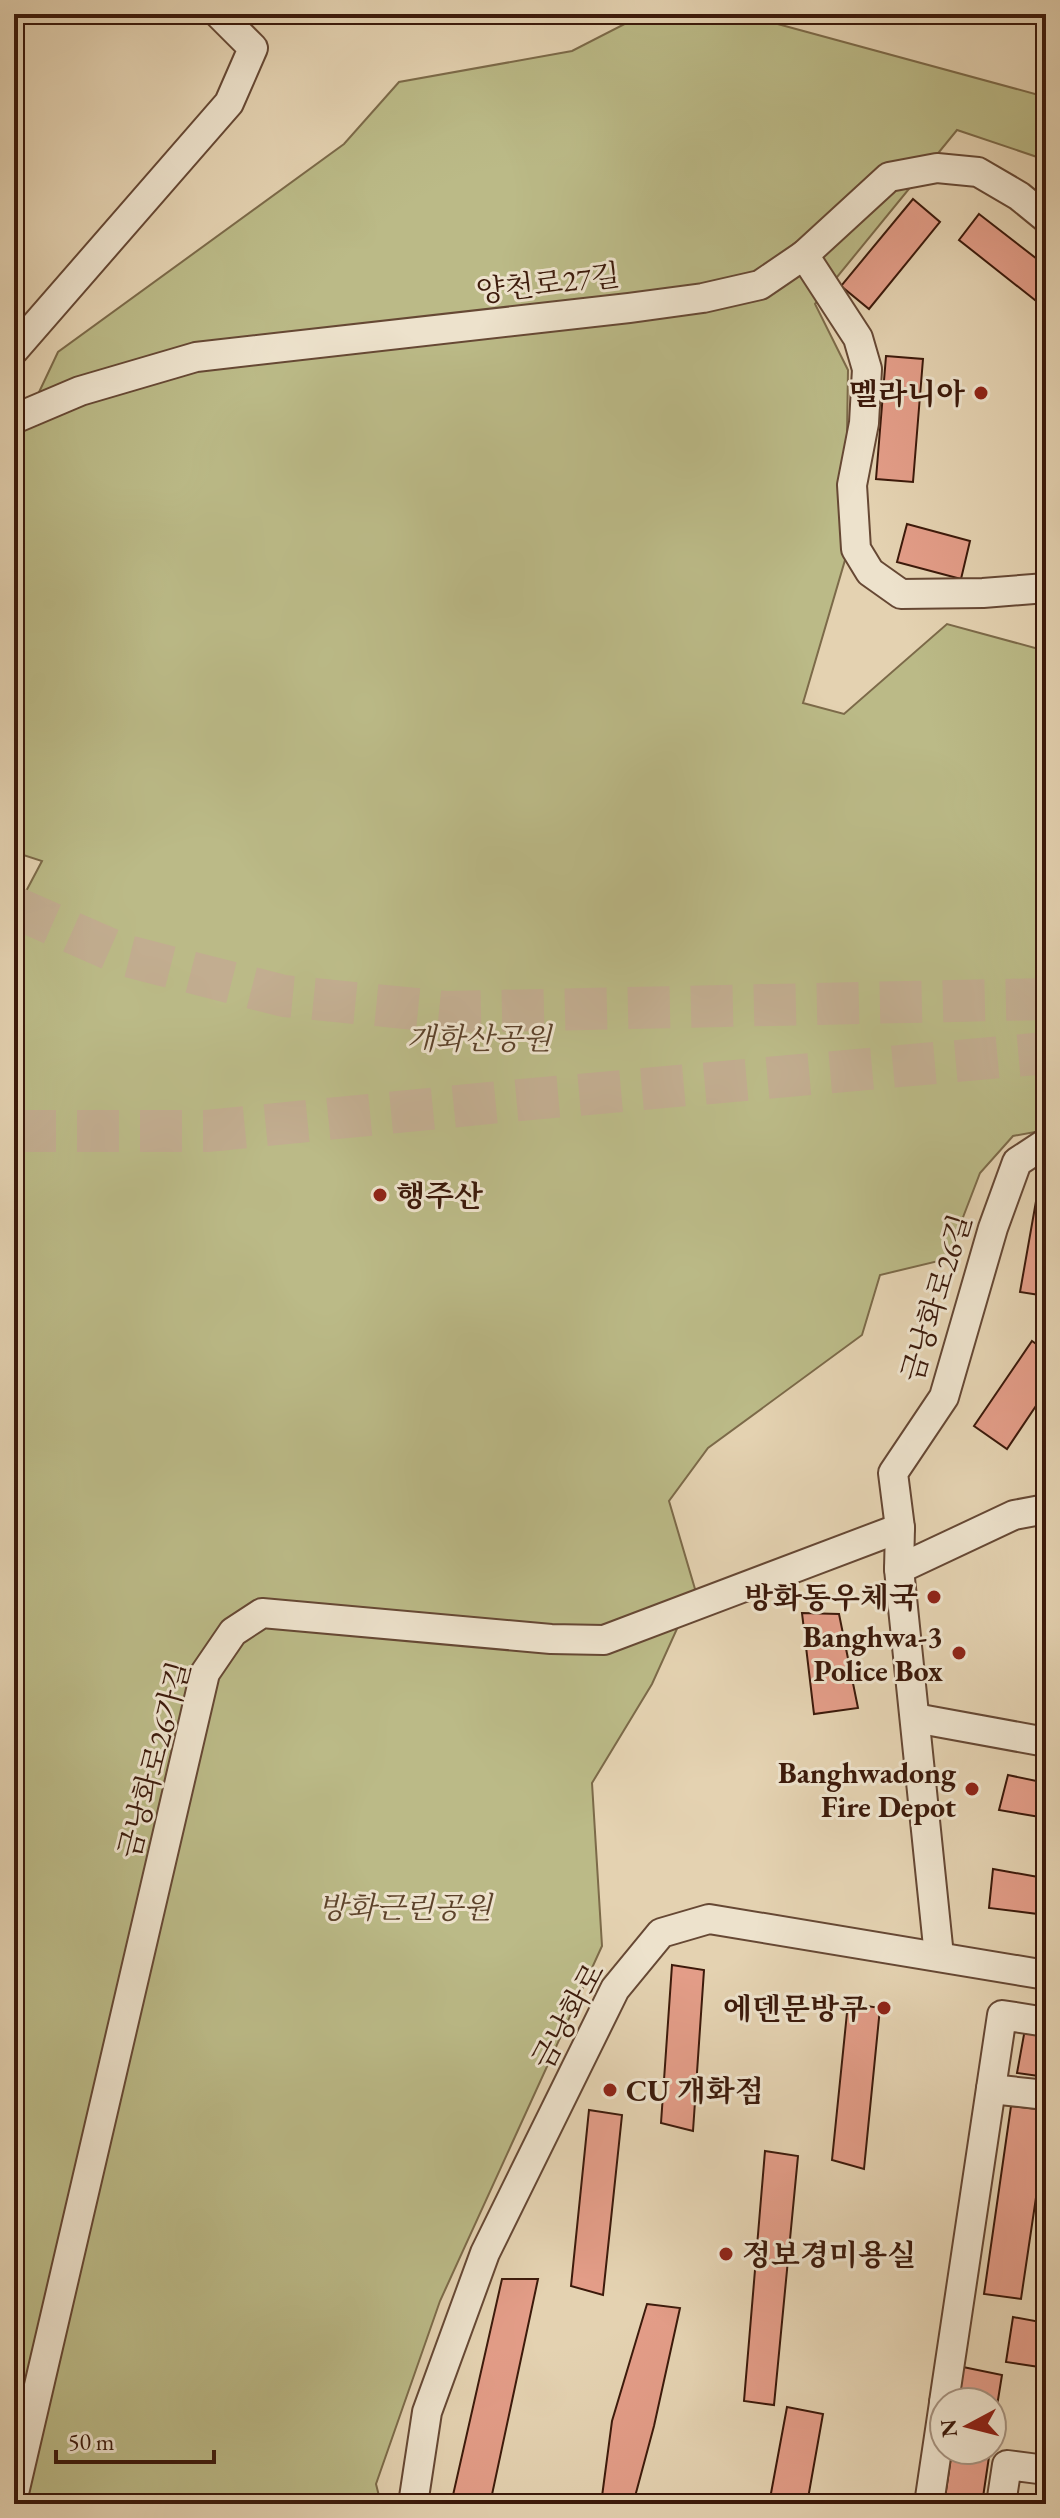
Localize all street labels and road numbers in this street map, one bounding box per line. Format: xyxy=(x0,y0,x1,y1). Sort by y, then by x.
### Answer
street label: 양천로27길 xyxy=(474,255,622,311)
street label: 금낭화로26길 xyxy=(892,1209,980,1387)
street label: 금낭화로26가길 xyxy=(109,1657,199,1863)
street label: 금낭화로 xyxy=(523,1956,613,2076)

